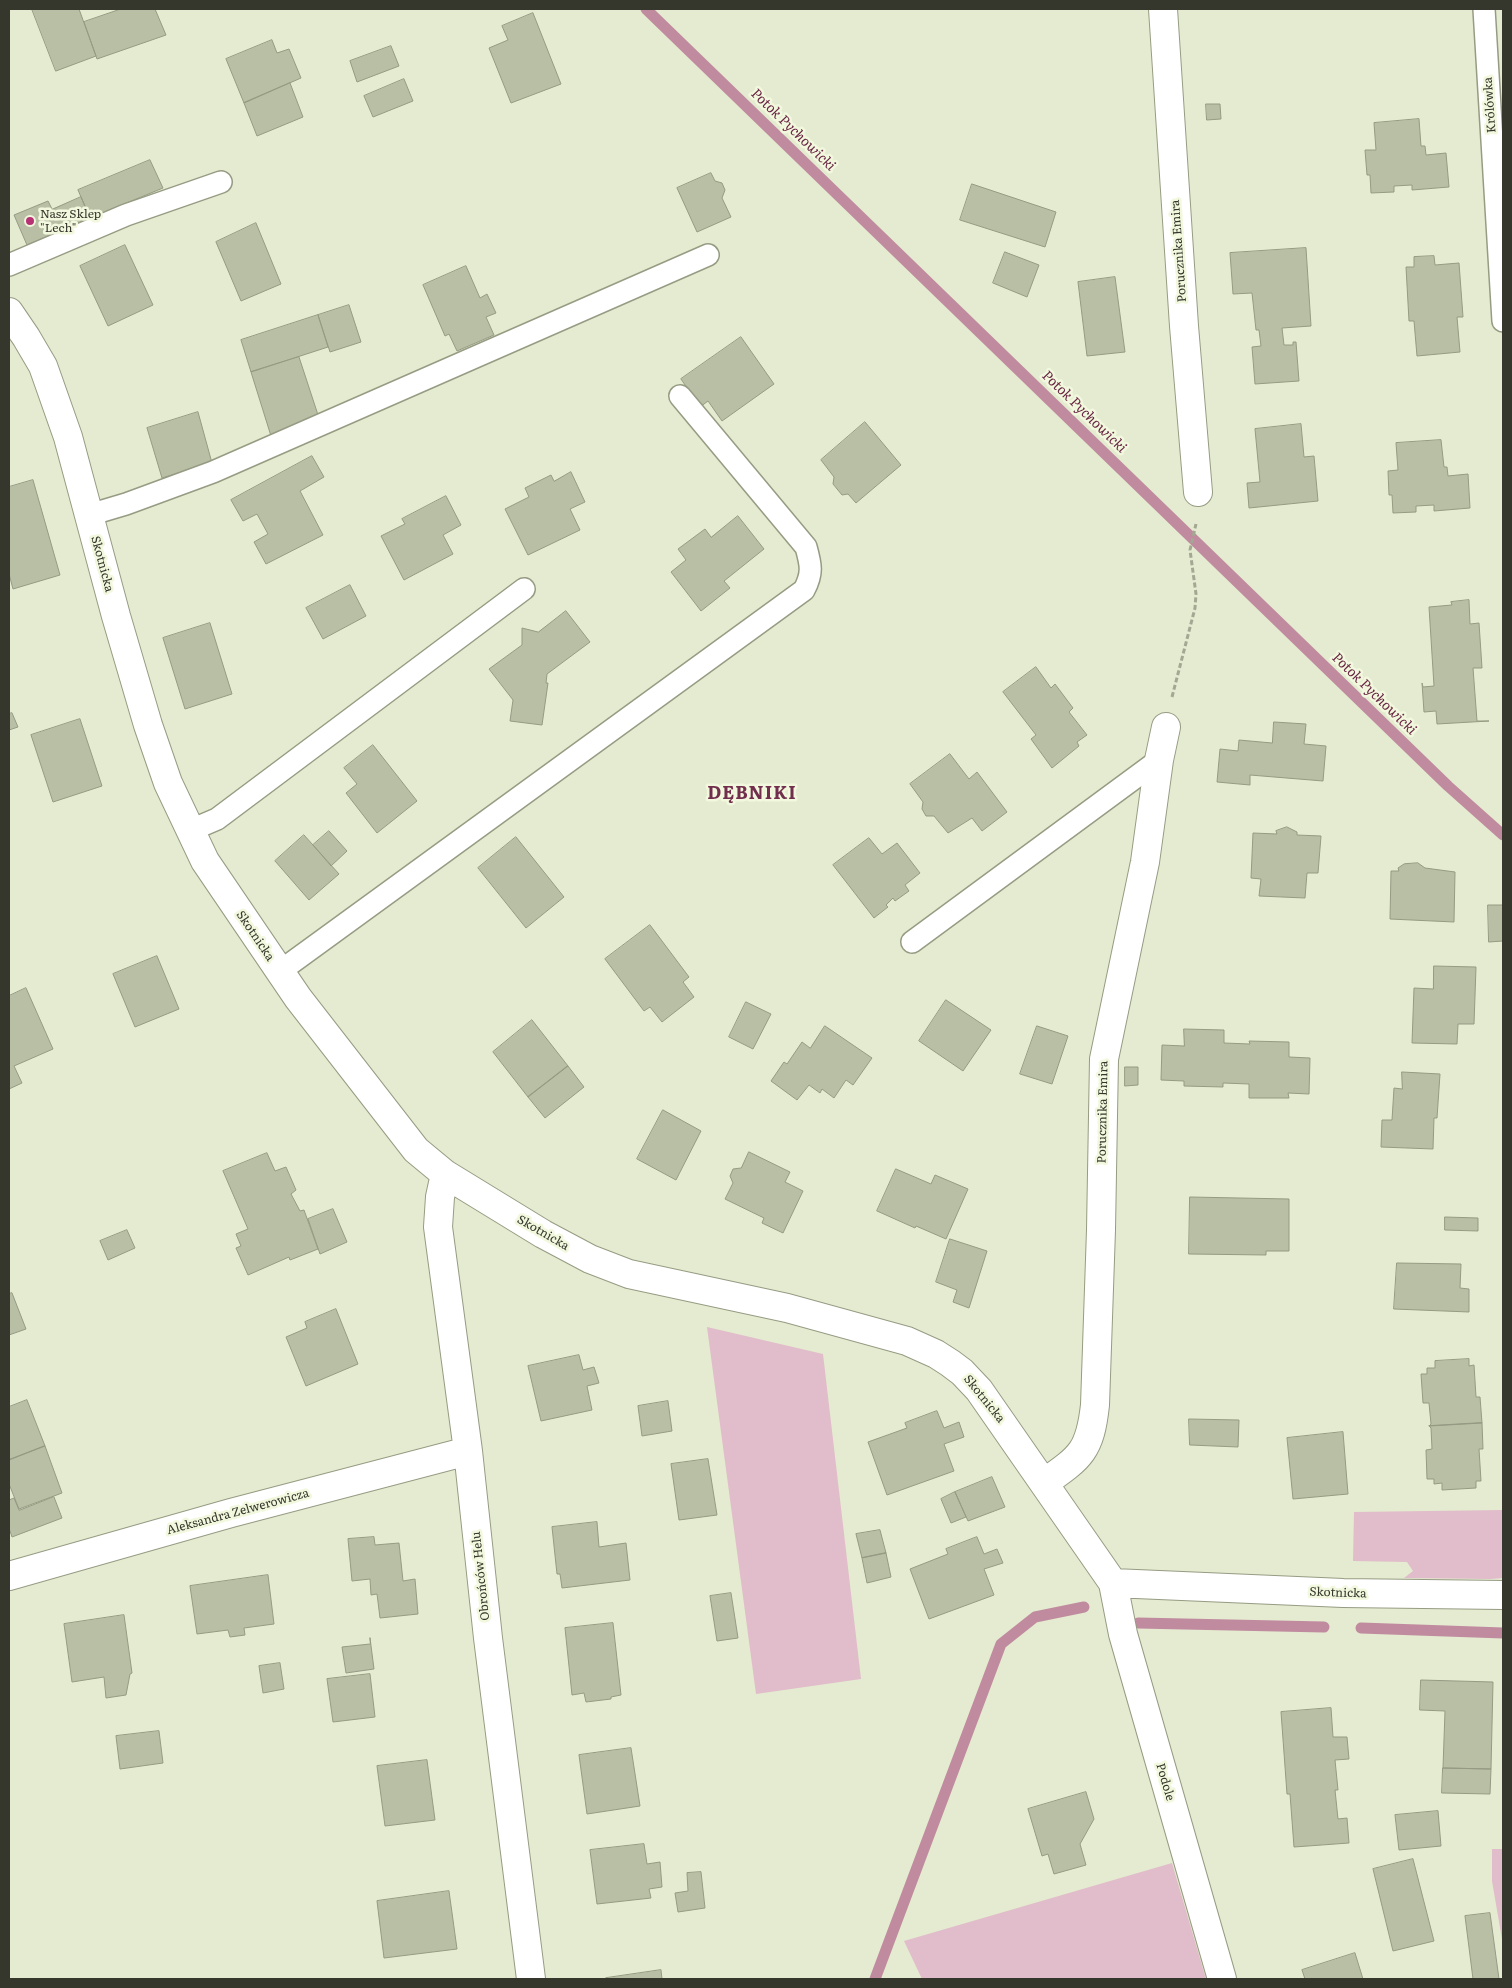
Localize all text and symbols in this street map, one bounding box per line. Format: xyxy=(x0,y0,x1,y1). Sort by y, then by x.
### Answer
street label: Królówka xyxy=(1481,77,1499,133)
water label: Potok Pychowicki xyxy=(747,85,839,175)
street label: Porucznika Emira xyxy=(1168,199,1190,303)
place label: Nasz Sklep "Lech" xyxy=(40,207,101,235)
marker: Nasz Sklep "Lech" xyxy=(24,215,36,227)
water label: Potok Pychowicki xyxy=(1038,367,1130,457)
street label: Skotnicka xyxy=(88,534,116,594)
water label: Potok Pychowicki xyxy=(1328,649,1420,739)
district label: DĘBNIKI xyxy=(706,783,798,805)
street label: Skotnicka xyxy=(233,908,277,964)
street label: Porucznika Emira xyxy=(1095,1060,1111,1164)
street label: Skotnicka xyxy=(515,1212,571,1254)
street label: Skotnicka xyxy=(960,1372,1008,1426)
street label: Aleksandra Zelwerowicza xyxy=(165,1486,311,1538)
street label: Obrońców Helu xyxy=(469,1531,493,1621)
street label: Skotnicka xyxy=(1309,1585,1367,1601)
street label: Podole xyxy=(1153,1762,1177,1802)

